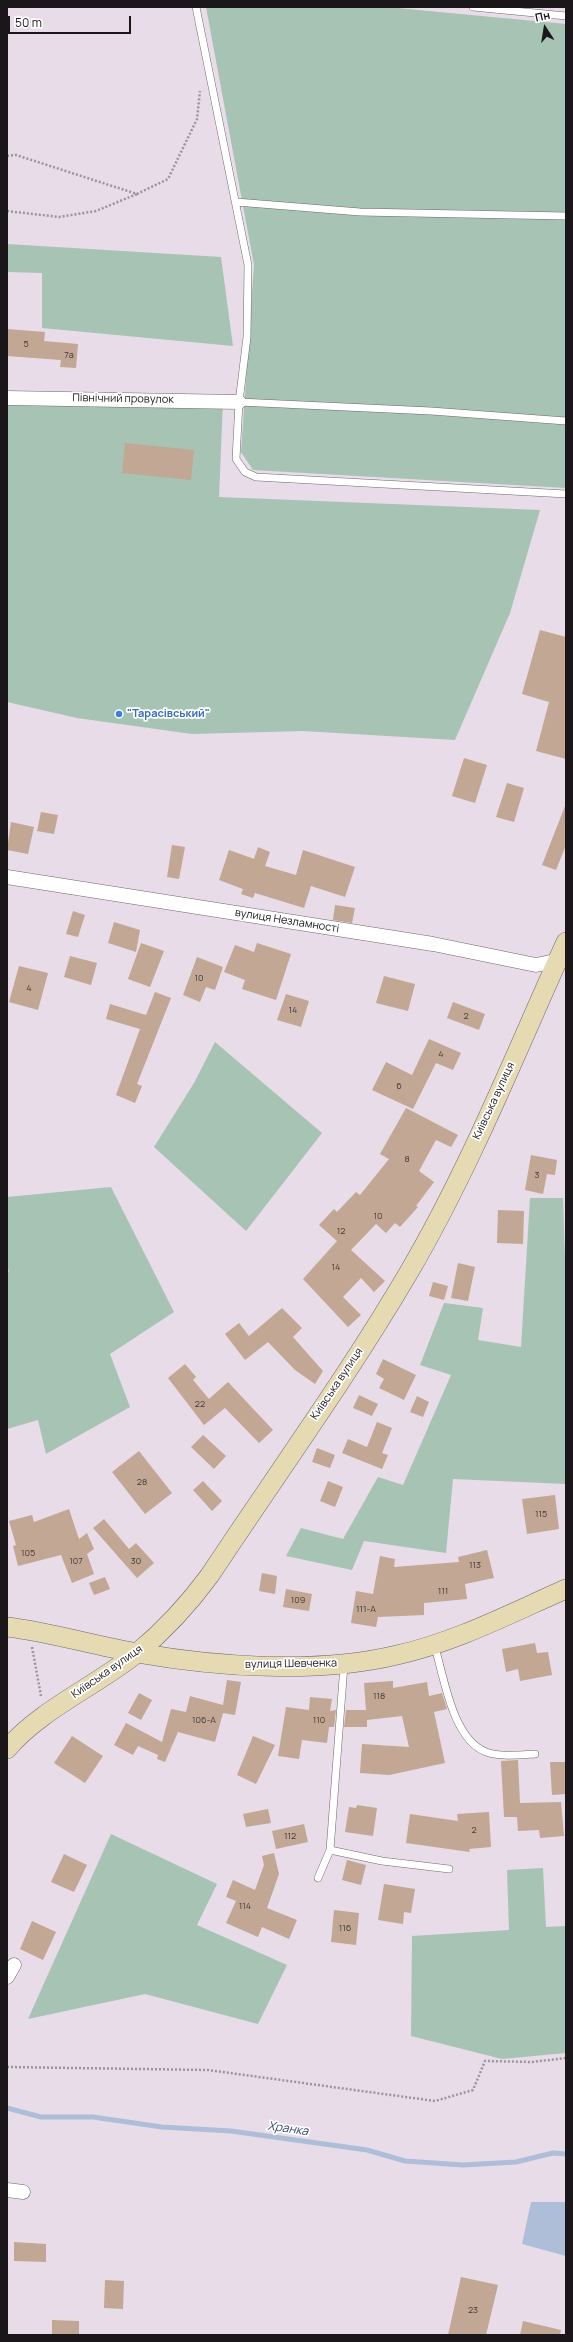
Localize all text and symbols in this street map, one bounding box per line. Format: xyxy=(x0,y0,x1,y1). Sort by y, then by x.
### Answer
text: Пн xyxy=(534,7,551,25)
scale bar xyxy=(10,8,133,34)
north arrow xyxy=(525,8,565,48)
text: 50 m xyxy=(15,14,42,31)
house number: 5 xyxy=(23,339,29,349)
house number: 7а xyxy=(64,350,74,360)
street label: Північний провулок xyxy=(72,392,174,406)
place label: "Тарасівський" xyxy=(127,707,210,721)
marker: "Тарасівський" xyxy=(114,709,124,719)
street label: вулиця Незламності xyxy=(234,906,340,936)
house number: 10 xyxy=(195,973,203,983)
house number: 4 xyxy=(26,983,32,993)
house number: 14 xyxy=(289,1005,297,1015)
house number: 2 xyxy=(463,1011,469,1021)
house number: 4 xyxy=(438,1049,444,1059)
street label: Київська вулиця xyxy=(470,1060,518,1142)
house number: 6 xyxy=(396,1081,402,1091)
house number: 8 xyxy=(404,1154,410,1164)
house number: 3 xyxy=(535,1170,539,1180)
house number: 10 xyxy=(374,1211,382,1221)
house number: 12 xyxy=(337,1226,345,1236)
house number: 14 xyxy=(332,1262,340,1272)
street label: Київська вулиця xyxy=(308,1346,366,1422)
house number: 22 xyxy=(195,1399,205,1409)
house number: 28 xyxy=(137,1477,147,1487)
house number: 115 xyxy=(535,1509,547,1519)
house number: 105 xyxy=(21,1548,35,1558)
house number: 107 xyxy=(69,1556,83,1566)
house number: 30 xyxy=(131,1556,141,1566)
house number: 113 xyxy=(469,1560,481,1570)
house number: 111 xyxy=(438,1586,448,1596)
house number: 109 xyxy=(291,1595,305,1605)
house number: 111-А xyxy=(356,1604,376,1614)
street label: Київська вулиця xyxy=(69,1643,145,1701)
street label: вулиця Шевченка xyxy=(245,1657,337,1671)
house number: 118 xyxy=(373,1691,385,1701)
house number: 106-А xyxy=(192,1715,216,1725)
house number: 110 xyxy=(313,1715,325,1725)
house number: 2 xyxy=(471,1825,477,1835)
house number: 112 xyxy=(284,1831,296,1841)
house number: 114 xyxy=(239,1901,251,1911)
house number: 116 xyxy=(339,1923,351,1933)
water label: Хранка xyxy=(267,2119,309,2139)
house number: 23 xyxy=(468,2305,478,2315)

